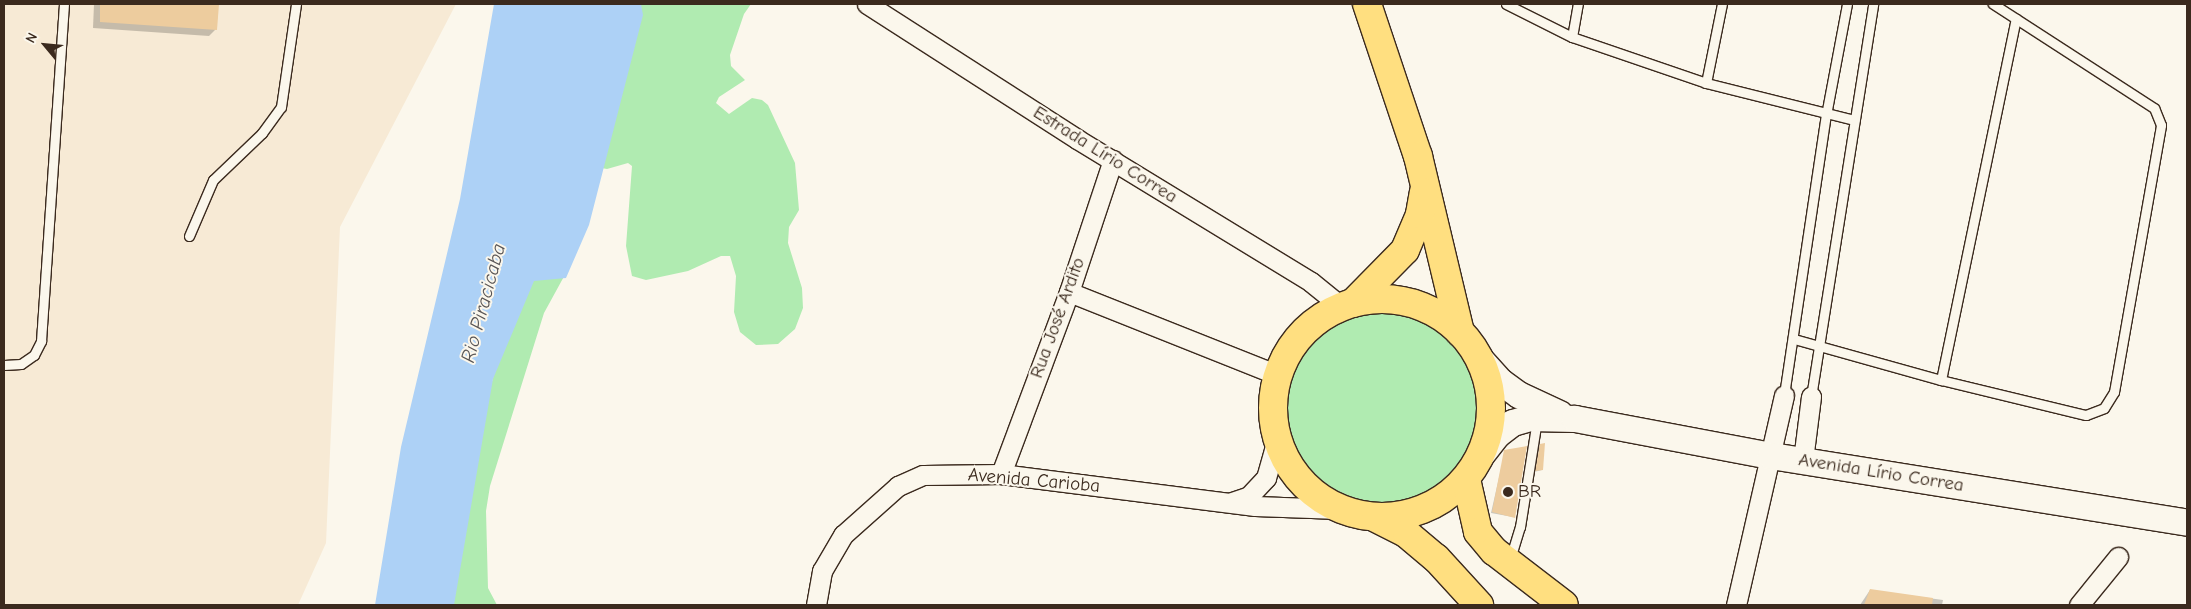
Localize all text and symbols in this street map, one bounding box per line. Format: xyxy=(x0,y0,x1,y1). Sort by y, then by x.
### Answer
north arrow xyxy=(20,20,70,70)
text: N xyxy=(22,30,41,46)
street label: Estrada Lírio Correa xyxy=(1029,101,1181,209)
water label: Rio Piracicaba xyxy=(456,241,510,365)
street label: Rua José Ardito xyxy=(1026,255,1090,381)
street label: Avenida Lírio Correa xyxy=(1797,449,1965,497)
street label: Avenida Carioba xyxy=(967,464,1101,498)
place label: BR xyxy=(1518,481,1541,503)
marker: BR xyxy=(1502,486,1514,498)

